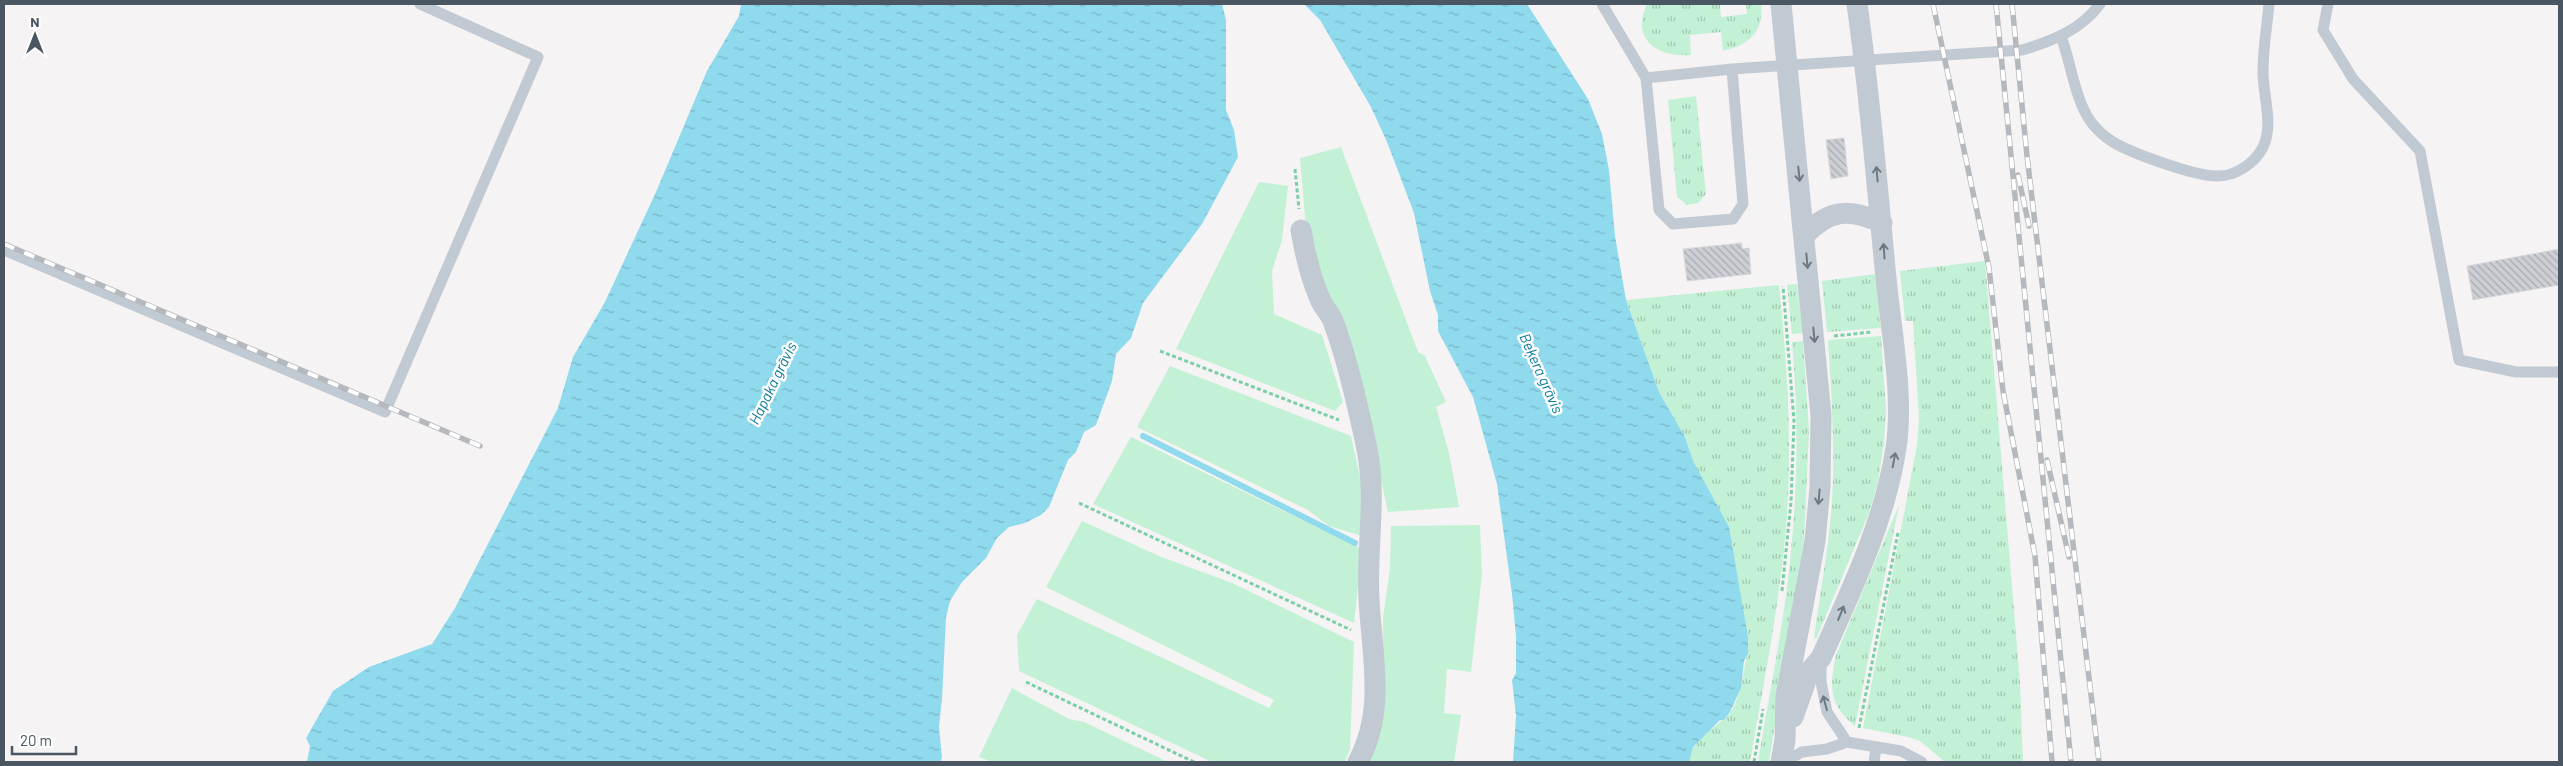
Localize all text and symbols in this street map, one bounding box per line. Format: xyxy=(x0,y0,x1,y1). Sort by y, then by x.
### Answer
north arrow xyxy=(10,10,60,60)
text: N xyxy=(30,13,40,30)
one-way arrow xyxy=(1794,165,1804,181)
one-way arrow xyxy=(1873,167,1882,183)
one-way arrow xyxy=(1879,243,1888,259)
one-way arrow xyxy=(1802,252,1812,268)
one-way arrow xyxy=(1809,326,1819,342)
water label: Beķera grāvis xyxy=(1516,330,1568,416)
water label: Hapaka grāvis xyxy=(744,339,800,427)
one-way arrow xyxy=(1890,452,1899,468)
one-way arrow xyxy=(1814,488,1824,504)
one-way arrow xyxy=(1836,606,1846,621)
one-way arrow xyxy=(1819,695,1829,711)
scale bar xyxy=(12,724,76,756)
text: 20 m xyxy=(20,731,52,749)

